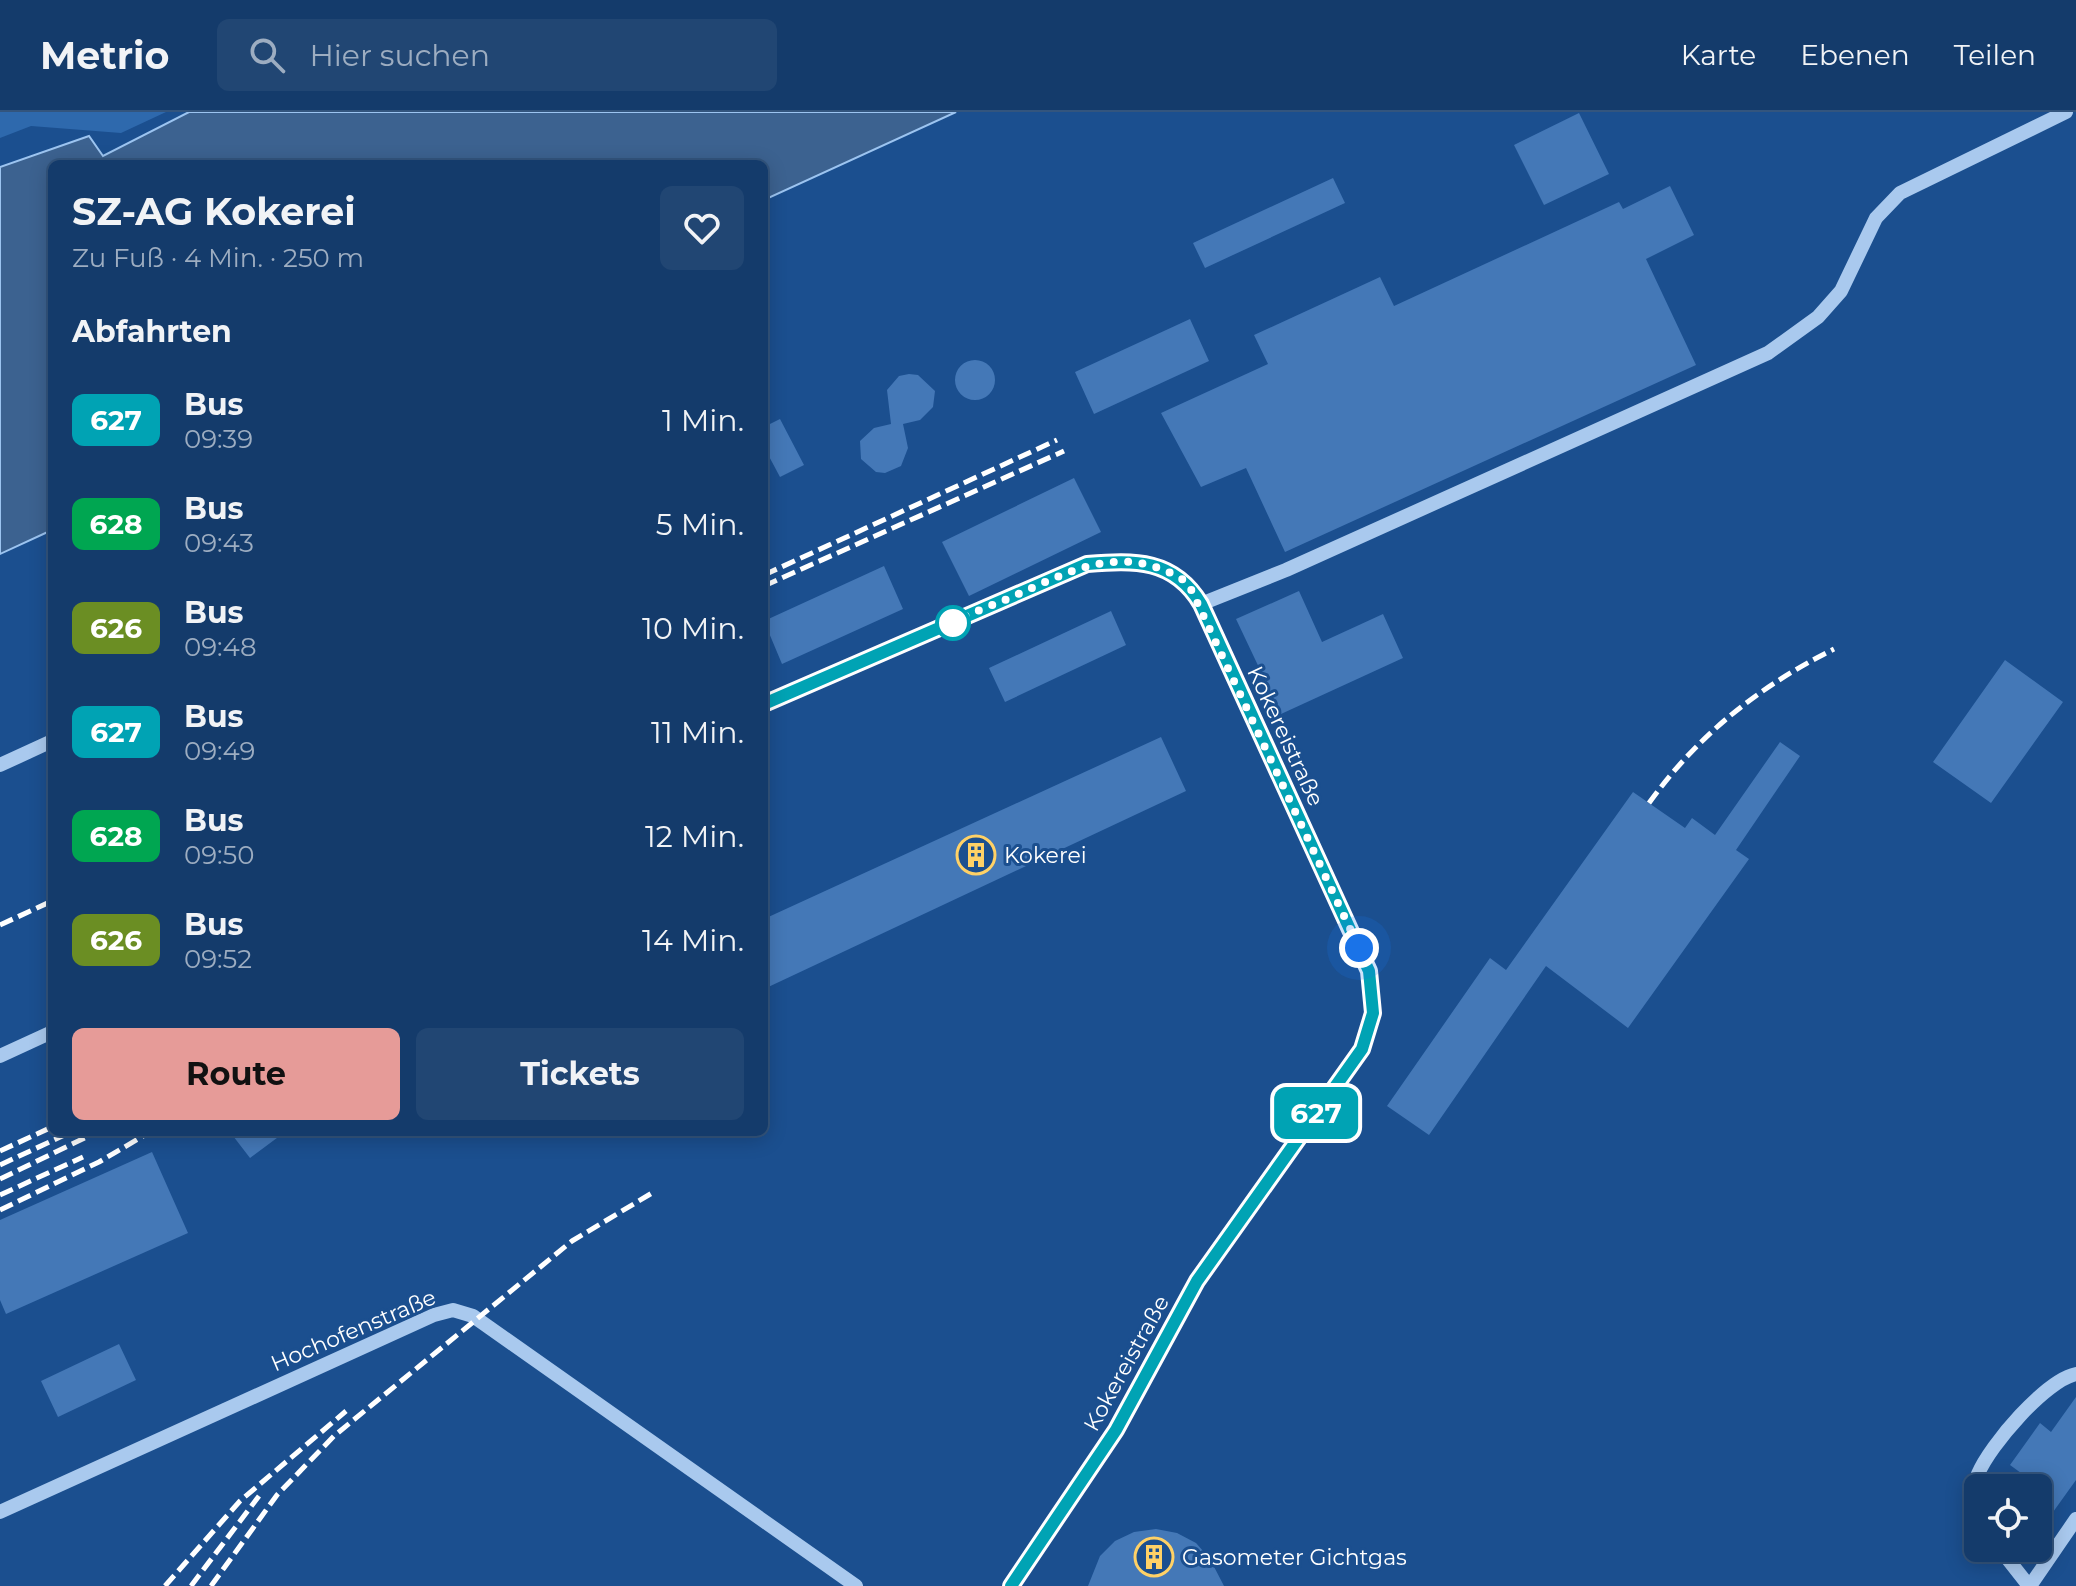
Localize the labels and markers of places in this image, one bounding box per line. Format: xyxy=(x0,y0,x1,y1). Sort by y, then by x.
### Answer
unlabelled marker xyxy=(936,606,970,640)
building icon: Kokerei xyxy=(955,834,997,876)
place label: Kokerei xyxy=(1004,842,1087,869)
building icon: Gasometer Gichtgas xyxy=(1133,1536,1175,1578)
place label: Gasometer Gichtgas xyxy=(1182,1544,1407,1571)

